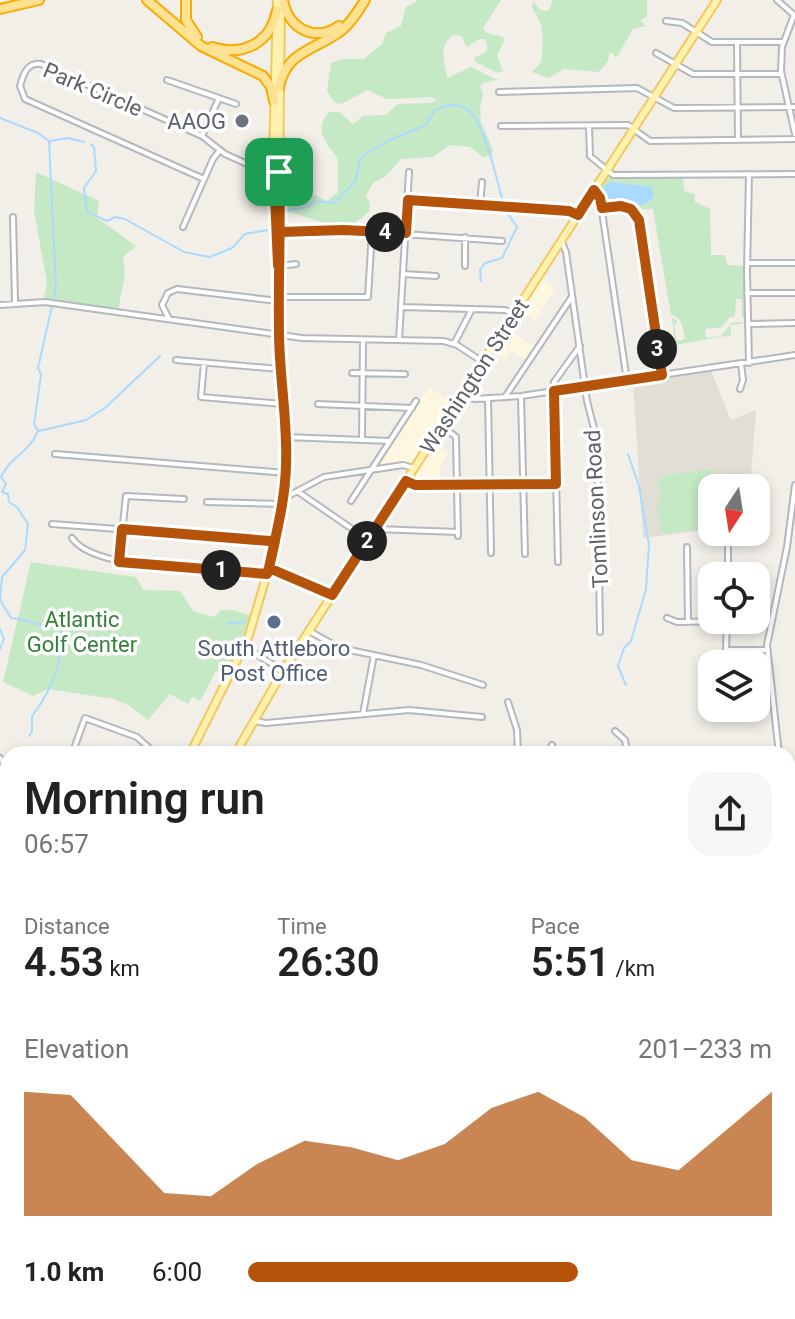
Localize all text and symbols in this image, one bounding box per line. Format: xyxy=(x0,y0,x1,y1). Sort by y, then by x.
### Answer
street label: Park Circle xyxy=(39,57,146,122)
place label: AAOG xyxy=(167,109,226,134)
marker: AAOG xyxy=(233,112,251,130)
pin xyxy=(245,138,313,206)
icon: arrive xyxy=(257,150,301,194)
pin: 4 xyxy=(365,212,405,252)
text: 4 xyxy=(379,219,391,244)
street label: Washington Street xyxy=(415,294,534,458)
pin: 3 xyxy=(637,329,677,369)
text: 3 xyxy=(651,336,663,361)
street label: Tomlinson Road xyxy=(580,429,613,589)
north arrow xyxy=(698,474,770,546)
map controls xyxy=(698,474,770,722)
pin: 2 xyxy=(347,521,387,561)
text: 2 xyxy=(361,528,373,553)
pin: 1 xyxy=(201,550,241,590)
text: 1 xyxy=(215,557,227,582)
button: locate xyxy=(698,562,770,634)
park label: Atlantic Golf Center xyxy=(27,607,138,657)
marker: South Attleboro Post Office xyxy=(265,613,283,631)
place label: South Attleboro Post Office xyxy=(198,636,350,686)
button: layers xyxy=(698,650,770,722)
button: share xyxy=(688,772,772,856)
text: Morning run xyxy=(24,773,265,825)
text: 06:57 xyxy=(24,829,89,859)
text: Distance xyxy=(24,914,110,939)
text: Time xyxy=(277,914,327,939)
text: Pace xyxy=(531,914,580,939)
text: 4.53 xyxy=(24,939,104,986)
text: 26:30 xyxy=(277,939,380,986)
text: 5:51 xyxy=(531,939,610,986)
text: km xyxy=(104,956,140,981)
text: /km xyxy=(610,956,655,981)
text: Elevation xyxy=(24,1034,129,1064)
text: 201–233 m xyxy=(638,1034,772,1064)
text: 1.0 km xyxy=(24,1257,104,1287)
text: 6:00 xyxy=(152,1257,202,1287)

